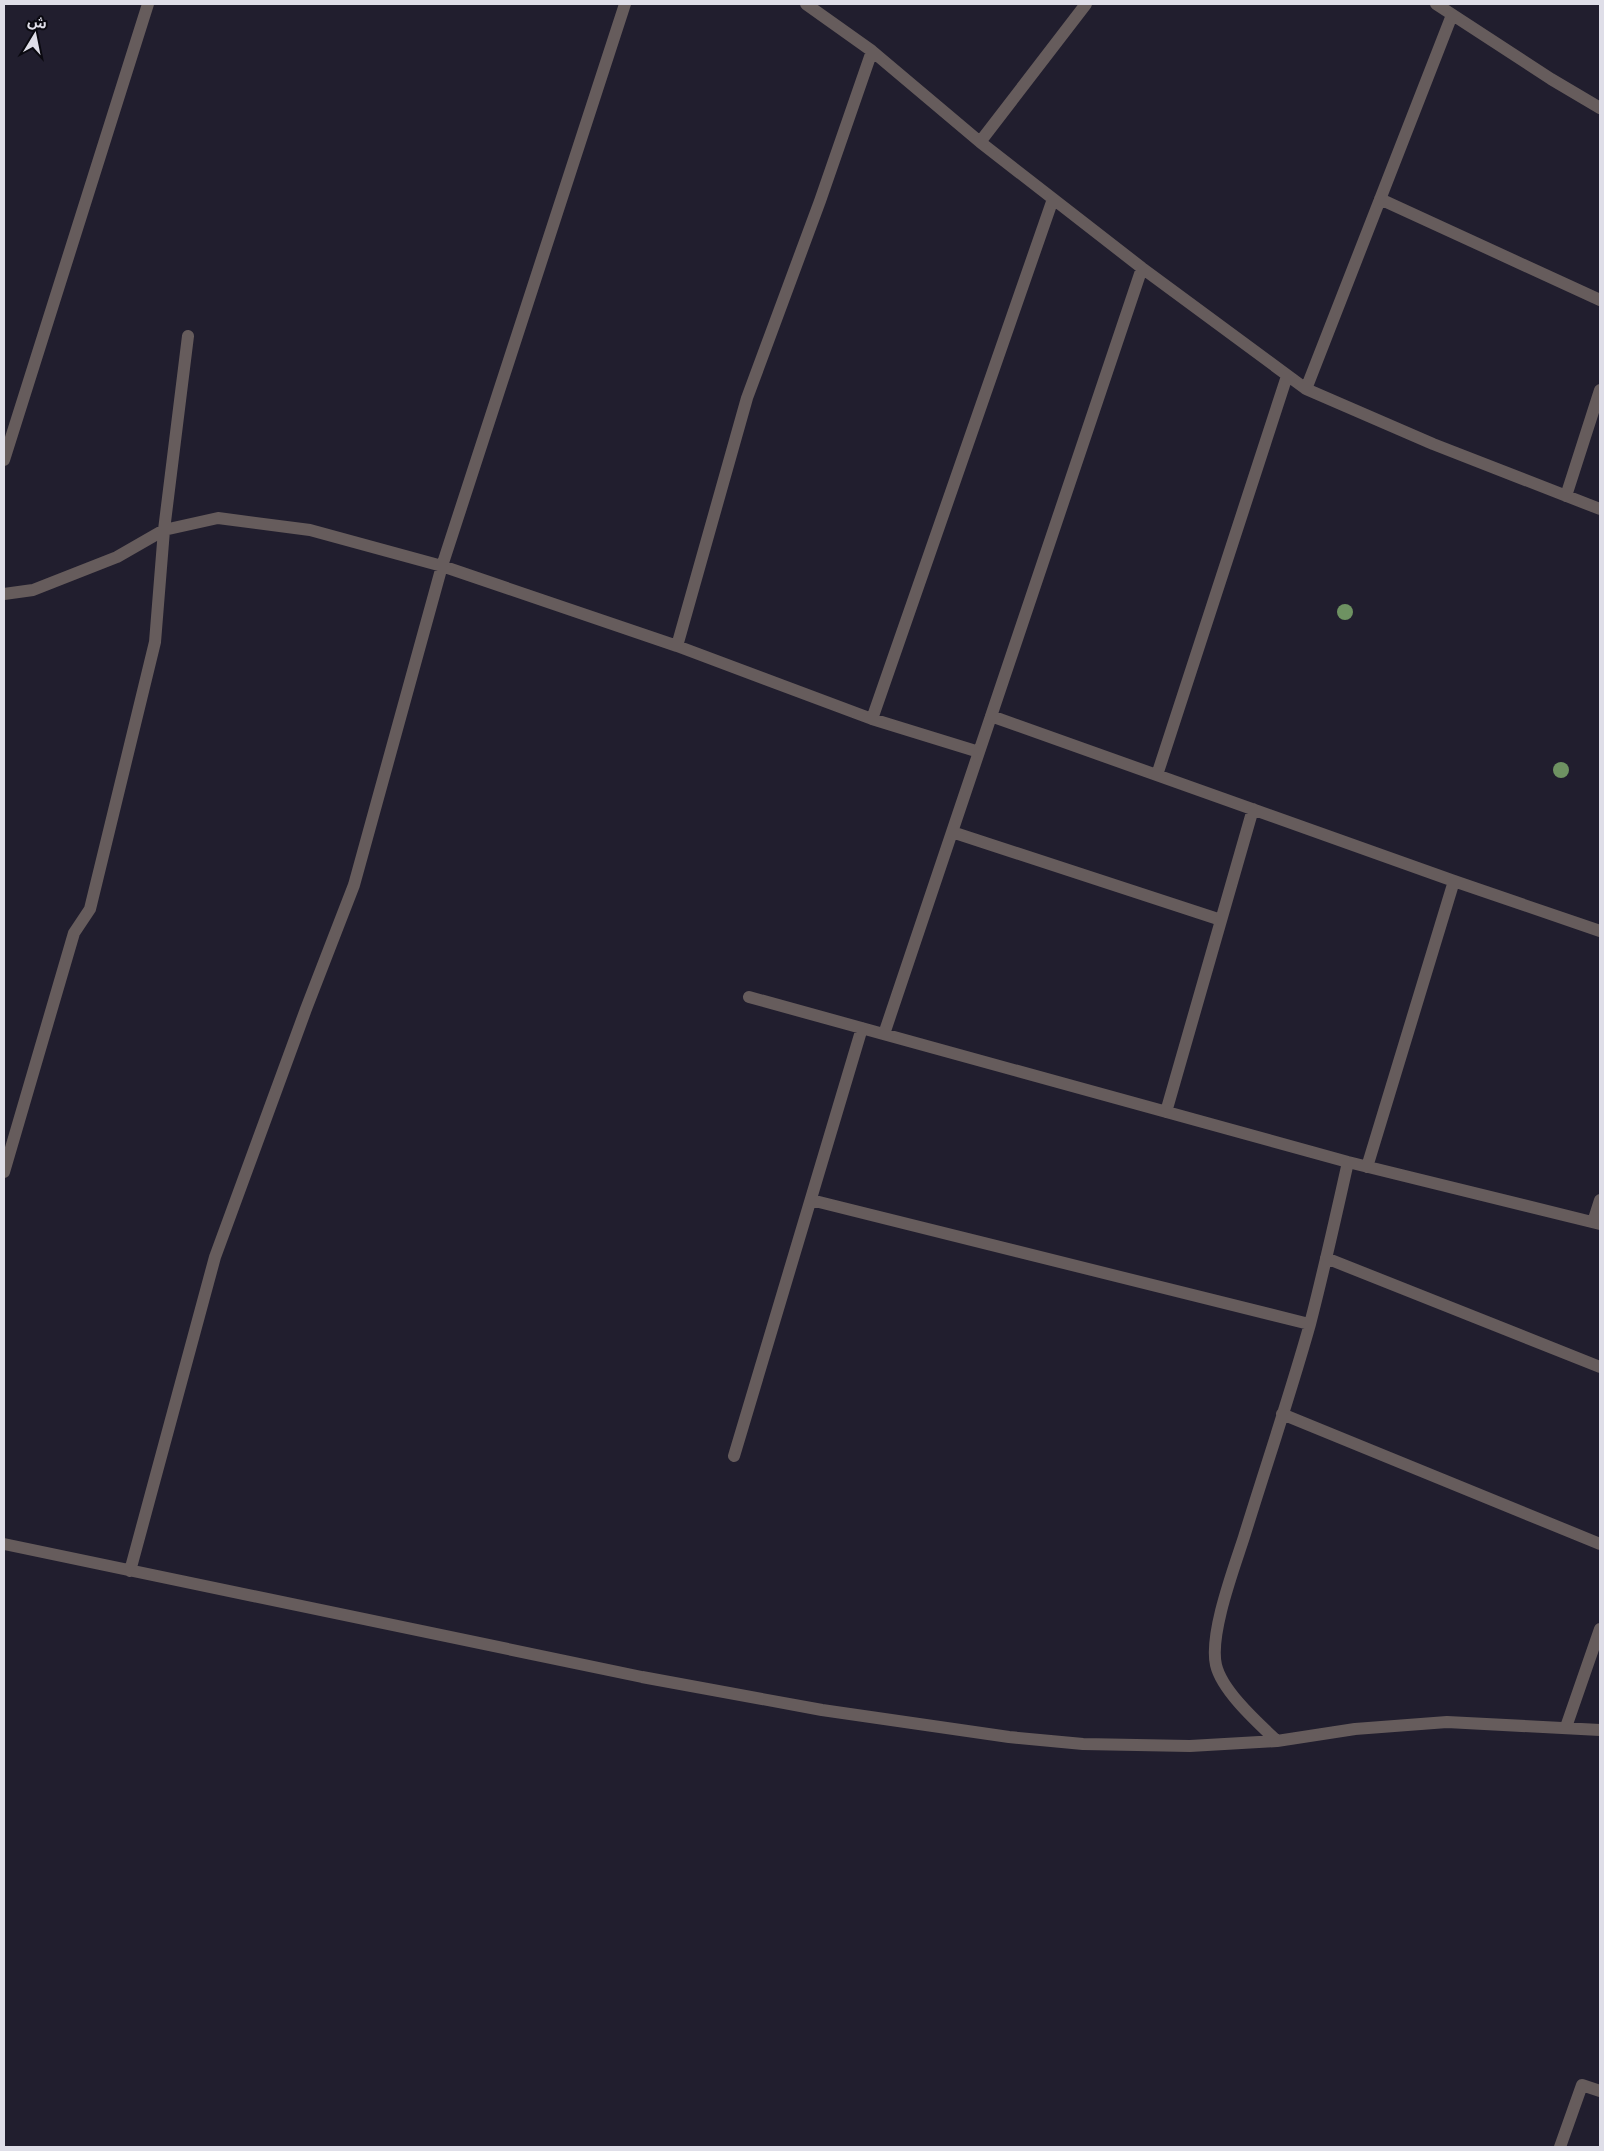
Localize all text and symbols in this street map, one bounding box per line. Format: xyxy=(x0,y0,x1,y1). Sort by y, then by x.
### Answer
north arrow xyxy=(10,10,60,60)
text: ش xyxy=(26,13,48,32)

